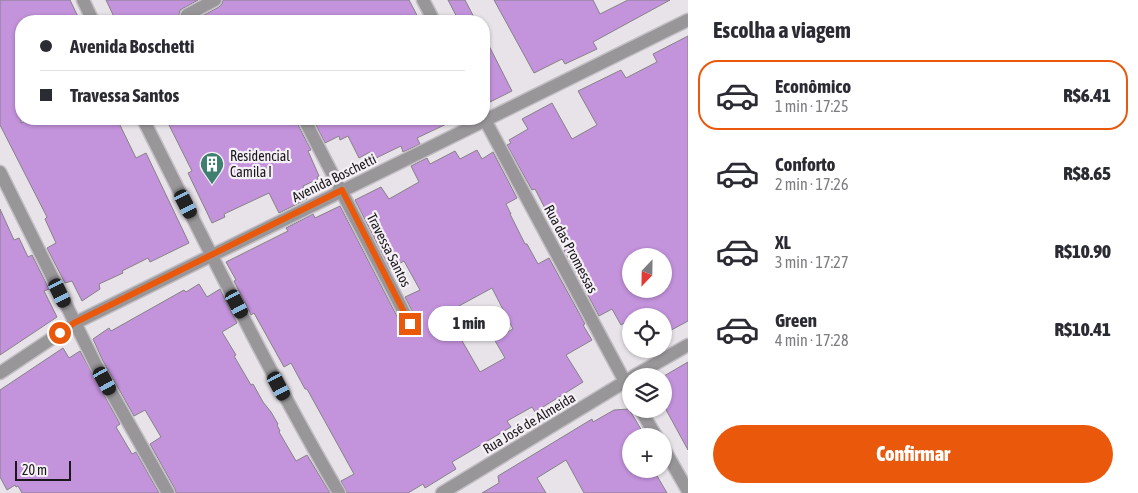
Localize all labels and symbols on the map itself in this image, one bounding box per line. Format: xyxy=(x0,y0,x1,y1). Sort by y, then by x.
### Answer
place label: Residencial Camila I xyxy=(230,148,290,180)
building icon: Residencial Camila I xyxy=(199,151,225,185)
street label: Avenida Boschetti xyxy=(289,151,379,205)
car xyxy=(172,187,199,221)
street label: Rua das Promessas xyxy=(541,202,601,296)
street label: Travessa Santos xyxy=(364,210,414,290)
north arrow xyxy=(622,248,672,298)
car xyxy=(46,276,73,310)
car xyxy=(223,287,250,321)
callout: 1 min xyxy=(428,306,510,342)
route end xyxy=(399,313,421,335)
route start xyxy=(49,322,71,344)
car xyxy=(91,364,118,398)
car xyxy=(265,369,292,403)
street label: Rua José de Almeida xyxy=(480,389,578,457)
scale bar xyxy=(15,458,71,481)

